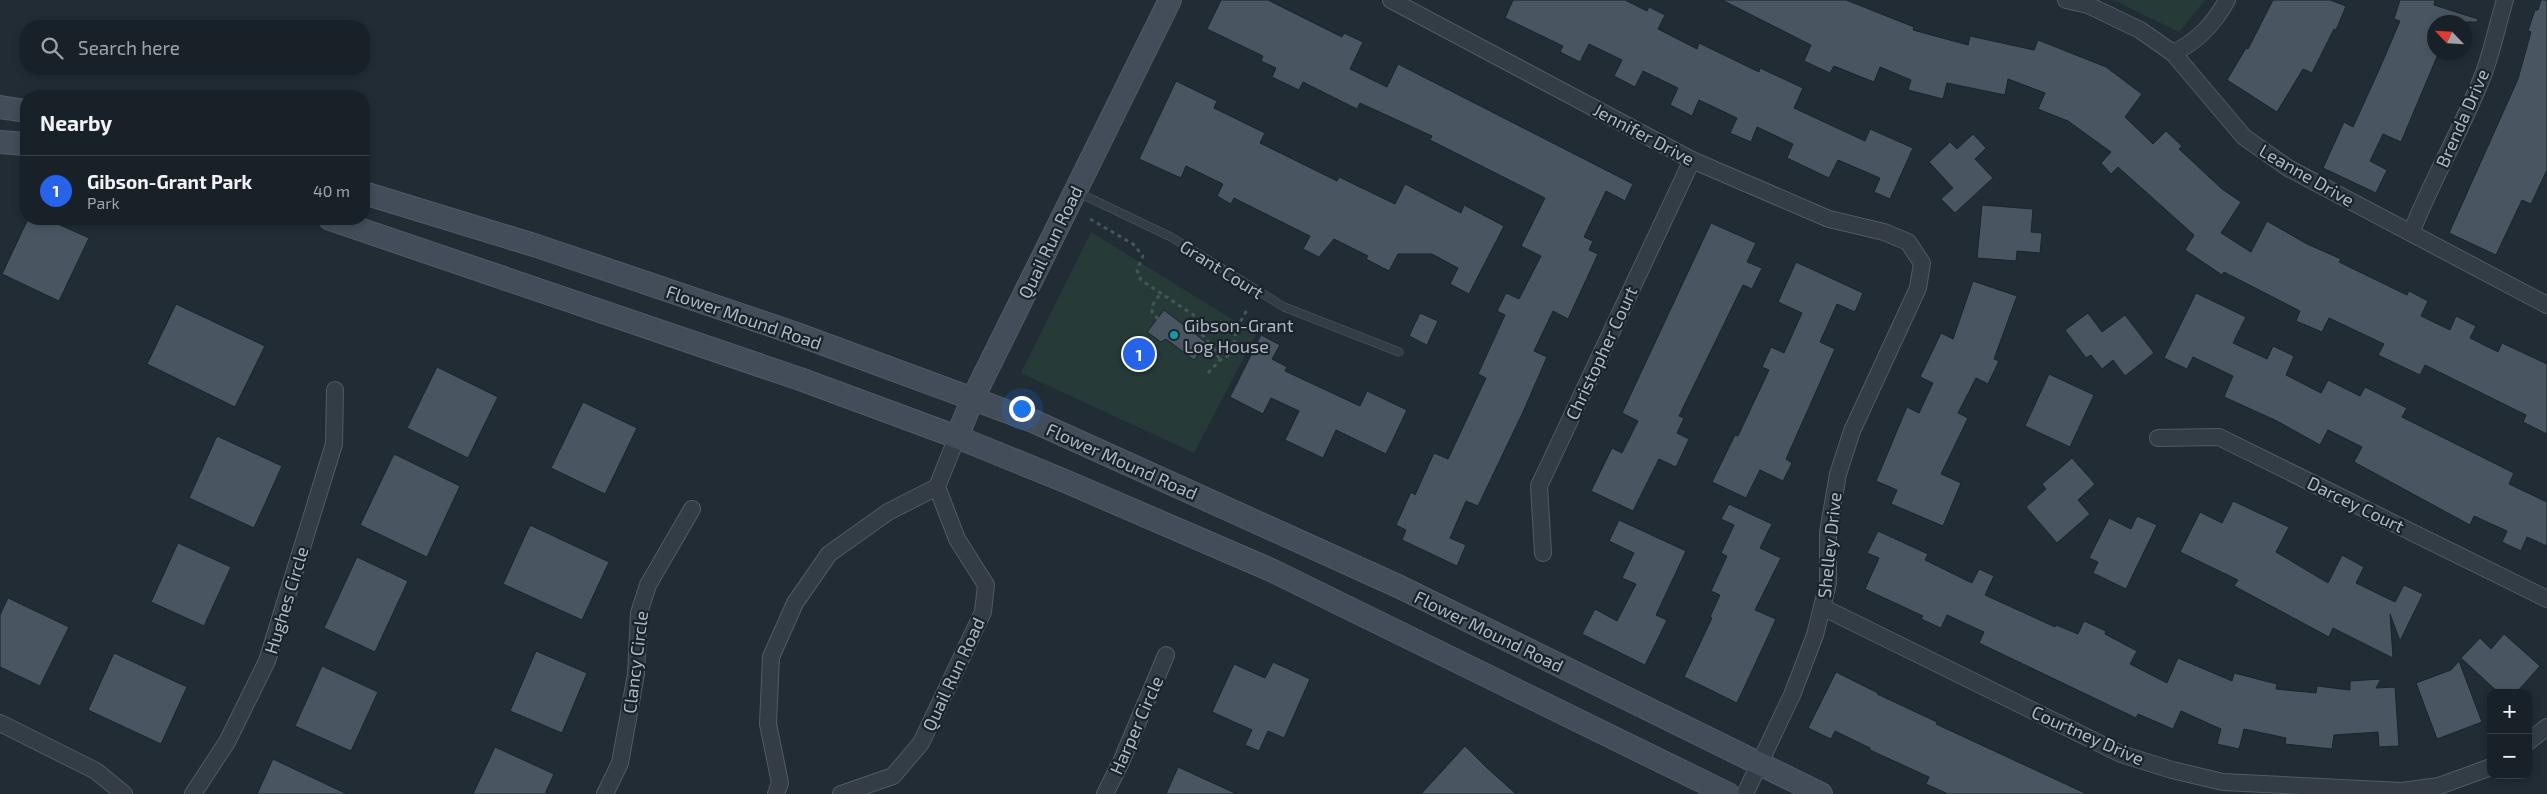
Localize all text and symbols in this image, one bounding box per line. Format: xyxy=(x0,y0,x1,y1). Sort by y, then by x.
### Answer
north arrow xyxy=(2427,15,2472,60)
search box xyxy=(20,20,370,75)
icon: search xyxy=(38,34,66,62)
text: Search here xyxy=(78,36,180,59)
street label: Brenda Drive xyxy=(2431,65,2493,171)
street label: Jennifer Drive xyxy=(1590,98,1698,170)
text: Nearby xyxy=(40,110,112,135)
street label: Leanne Drive xyxy=(2256,139,2358,211)
text: Gibson-Grant Park xyxy=(87,170,252,193)
text: 1 xyxy=(53,181,59,200)
text: 40 m xyxy=(313,181,350,200)
street label: Quail Run Road xyxy=(1013,182,1087,302)
text: Park xyxy=(87,193,120,212)
street label: Grant Court xyxy=(1176,235,1268,303)
street label: Flower Mound Road xyxy=(663,280,825,354)
street label: Christopher Court xyxy=(1560,283,1642,423)
place label: Gibson-Grant Log House xyxy=(1184,314,1294,357)
marker: Gibson-Grant Log House xyxy=(1168,329,1180,341)
pin: 1 xyxy=(1123,335,1155,373)
your location xyxy=(1009,396,1035,422)
street label: Flower Mound Road xyxy=(1043,418,1201,504)
street label: Darcey Court xyxy=(2304,471,2408,537)
street label: Shelley Drive xyxy=(1812,491,1846,599)
street label: Hughes Circle xyxy=(259,544,313,656)
street label: Flower Mound Road xyxy=(1411,585,1567,677)
street label: Clancy Circle xyxy=(618,609,652,715)
street label: Quail Run Road xyxy=(917,614,989,734)
street label: Harper Circle xyxy=(1104,672,1168,778)
map controls xyxy=(2487,689,2532,779)
button: + xyxy=(2487,689,2532,734)
street label: Courtney Drive xyxy=(2028,700,2148,770)
button: − xyxy=(2487,734,2532,779)

